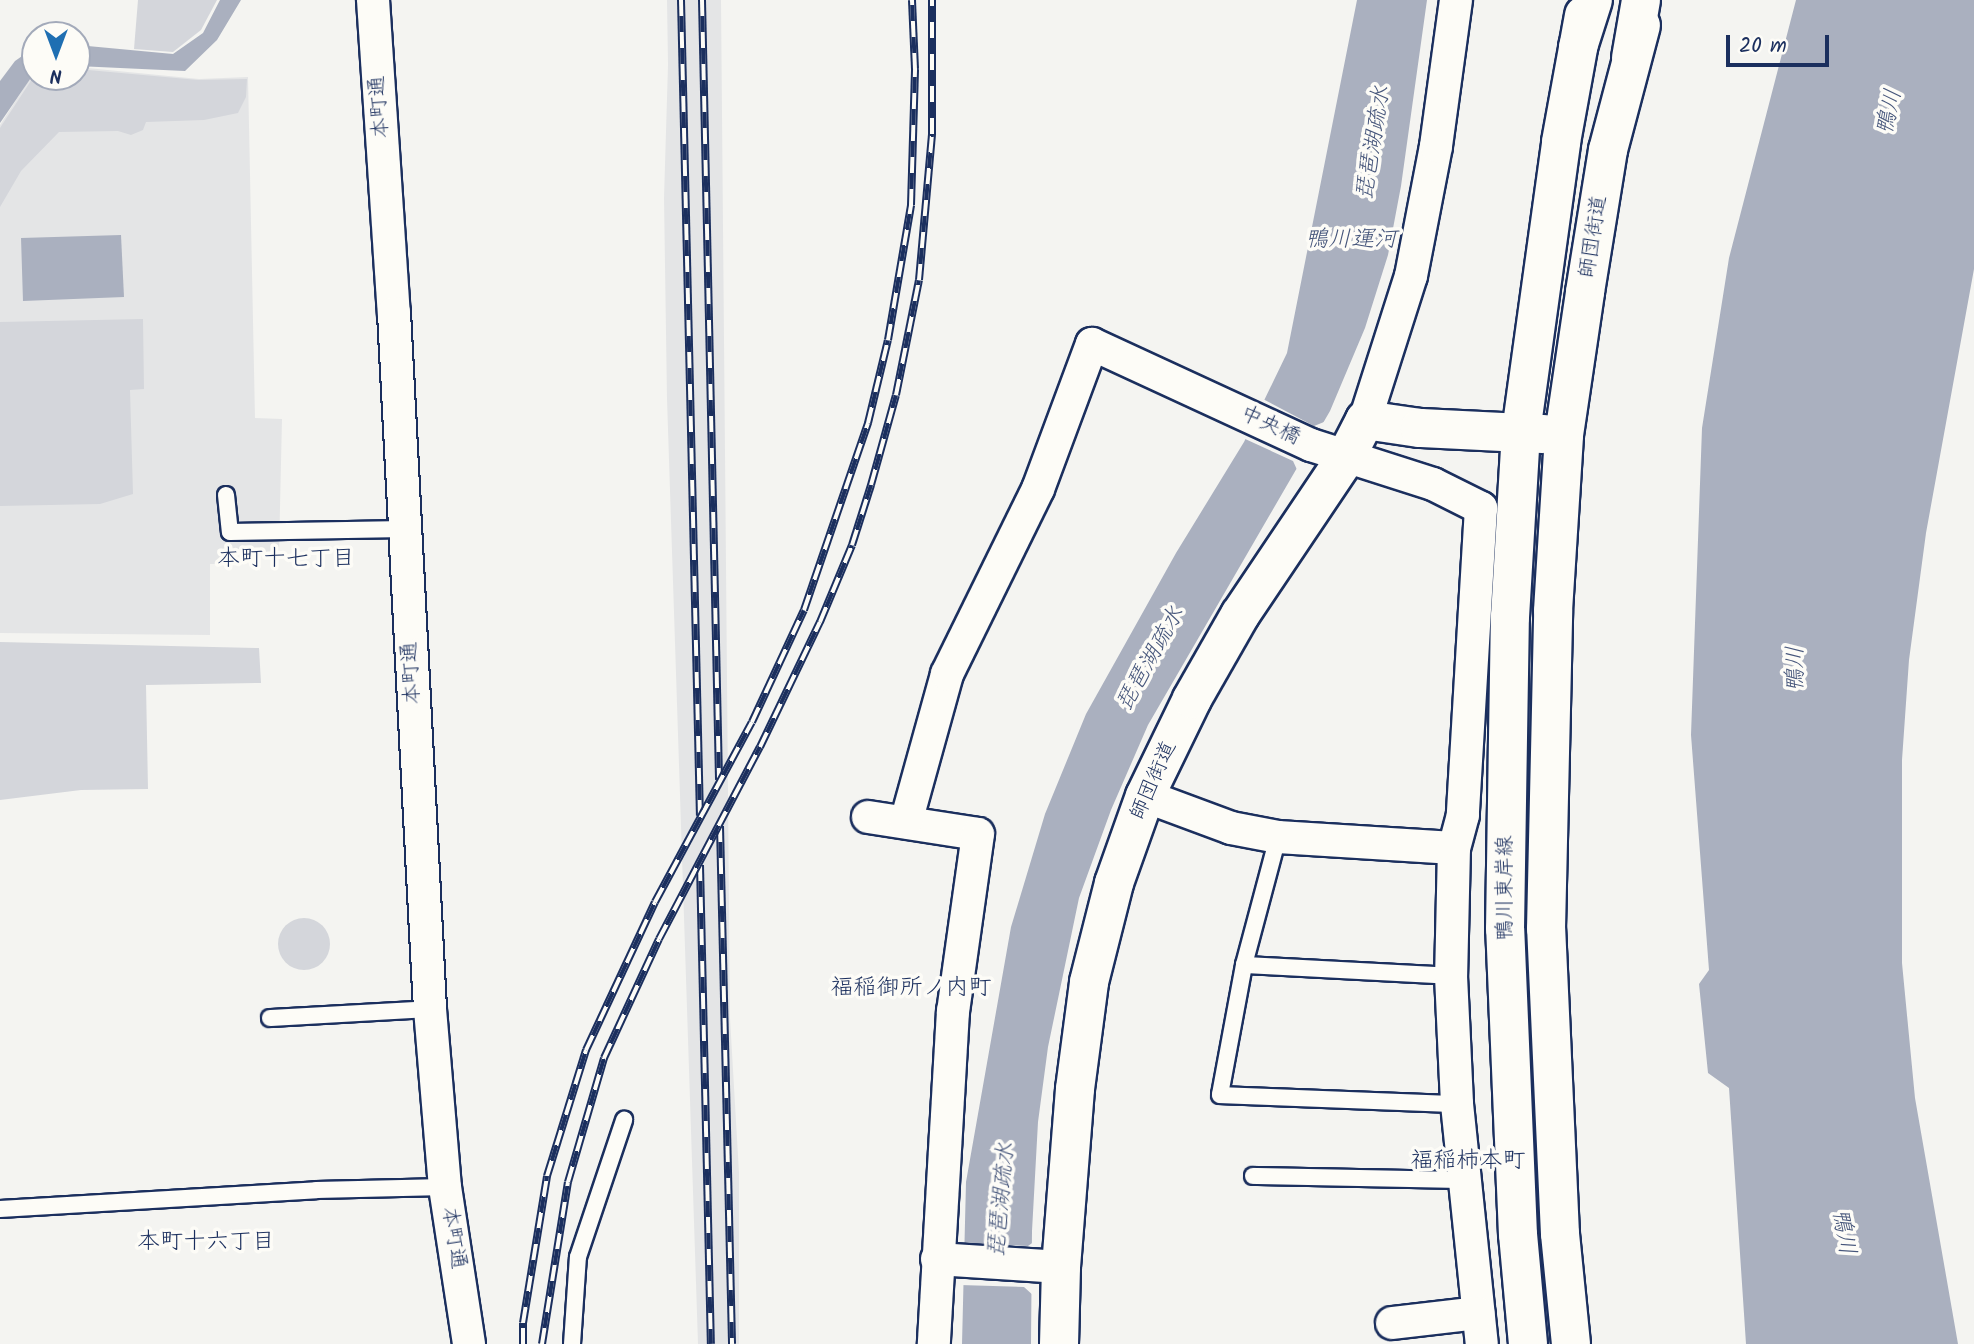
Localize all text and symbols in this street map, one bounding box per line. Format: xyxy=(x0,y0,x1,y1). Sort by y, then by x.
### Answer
north arrow xyxy=(21,21,91,91)
scale bar xyxy=(1729,21,1832,65)
text: 20 m xyxy=(1739,30,1787,63)
text: N xyxy=(50,60,62,90)
street label: 本町通 xyxy=(365,75,395,139)
water label: 琵琶湖疏水 xyxy=(1351,84,1397,202)
water label: 鴨川 xyxy=(1872,87,1908,137)
street label: 師団街道 xyxy=(1575,194,1613,280)
water label: 鴨川運河 xyxy=(1305,226,1397,254)
street label: 中央橋 xyxy=(1236,401,1304,451)
district label: 本町十七丁目 xyxy=(217,545,355,573)
water label: 琵琶湖疏水 xyxy=(1111,602,1191,716)
street label: 本町通 xyxy=(398,641,426,705)
water label: 鴨川 xyxy=(1782,646,1810,692)
street label: 師団街道 xyxy=(1125,738,1183,824)
street label: 鴨川東岸線 xyxy=(1493,836,1519,940)
district label: 福稲御所ノ内町 xyxy=(831,974,991,1002)
water label: 琵琶湖疏水 xyxy=(983,1142,1021,1258)
district label: 福稲柿本町 xyxy=(1411,1147,1525,1175)
street label: 本町通 xyxy=(436,1205,470,1271)
water label: 鴨川 xyxy=(1825,1207,1861,1257)
district label: 本町十六丁目 xyxy=(137,1228,275,1256)

